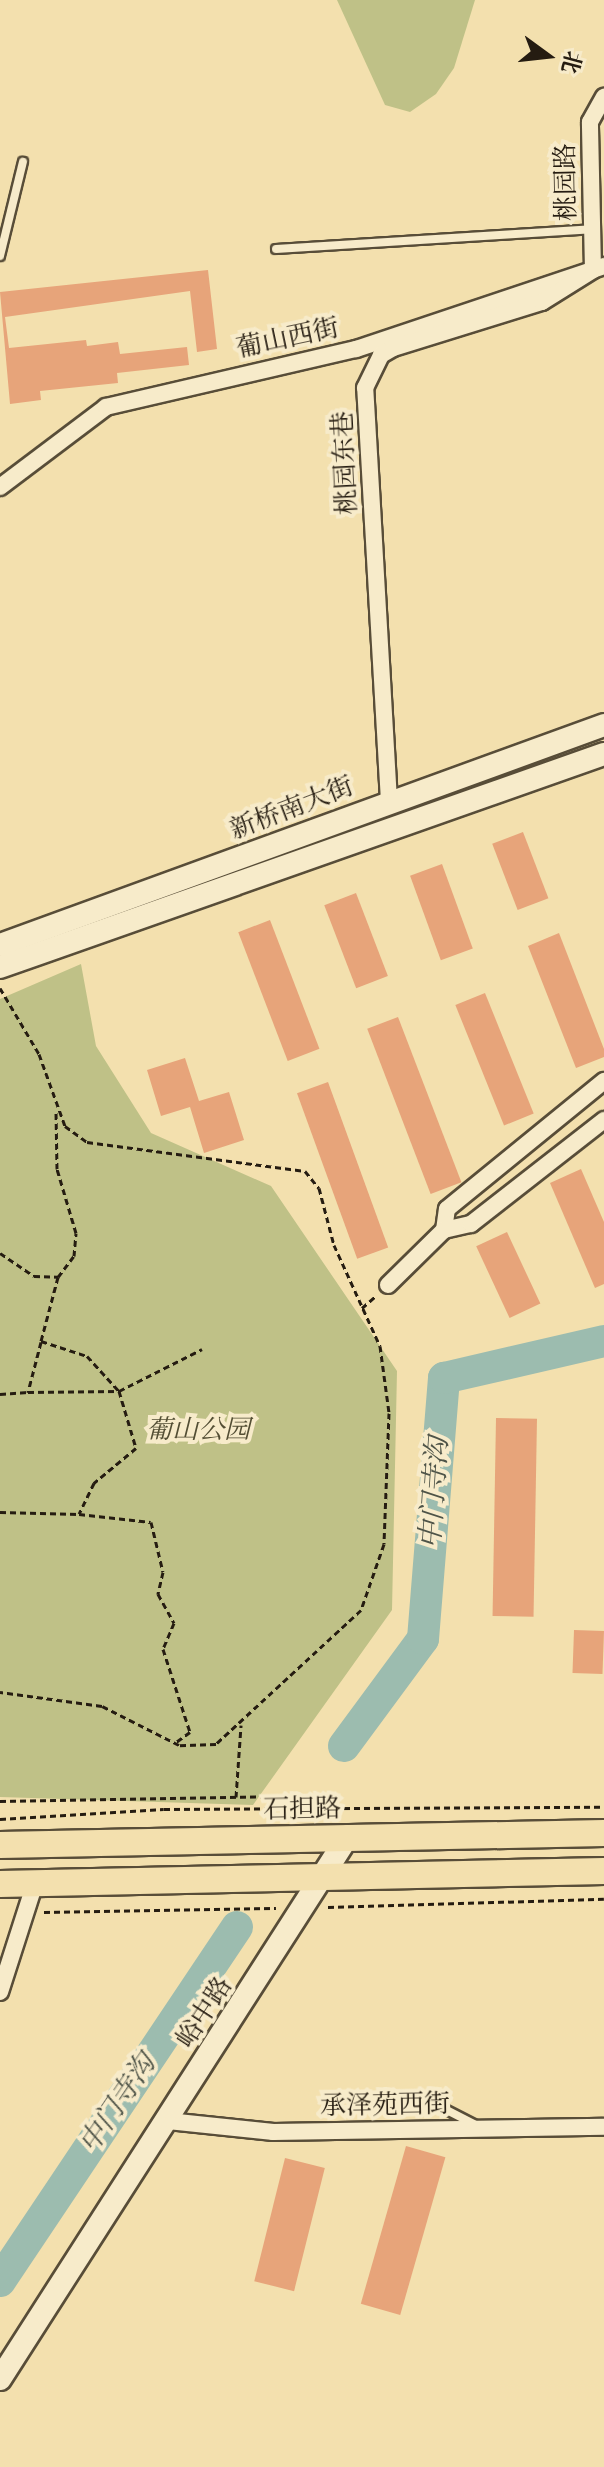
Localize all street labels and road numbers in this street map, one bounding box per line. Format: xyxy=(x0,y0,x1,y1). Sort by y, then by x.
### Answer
street label: 桃园路 xyxy=(551,143,583,221)
street label: 葡山西街 xyxy=(234,313,342,365)
street label: 桃园东巷 xyxy=(328,410,364,516)
street label: 新桥南大街 xyxy=(226,771,358,847)
street label: 石担路 xyxy=(263,1794,341,1826)
street label: 峪中路 xyxy=(171,1972,239,2054)
street label: 承泽苑西街 xyxy=(320,2089,450,2123)

